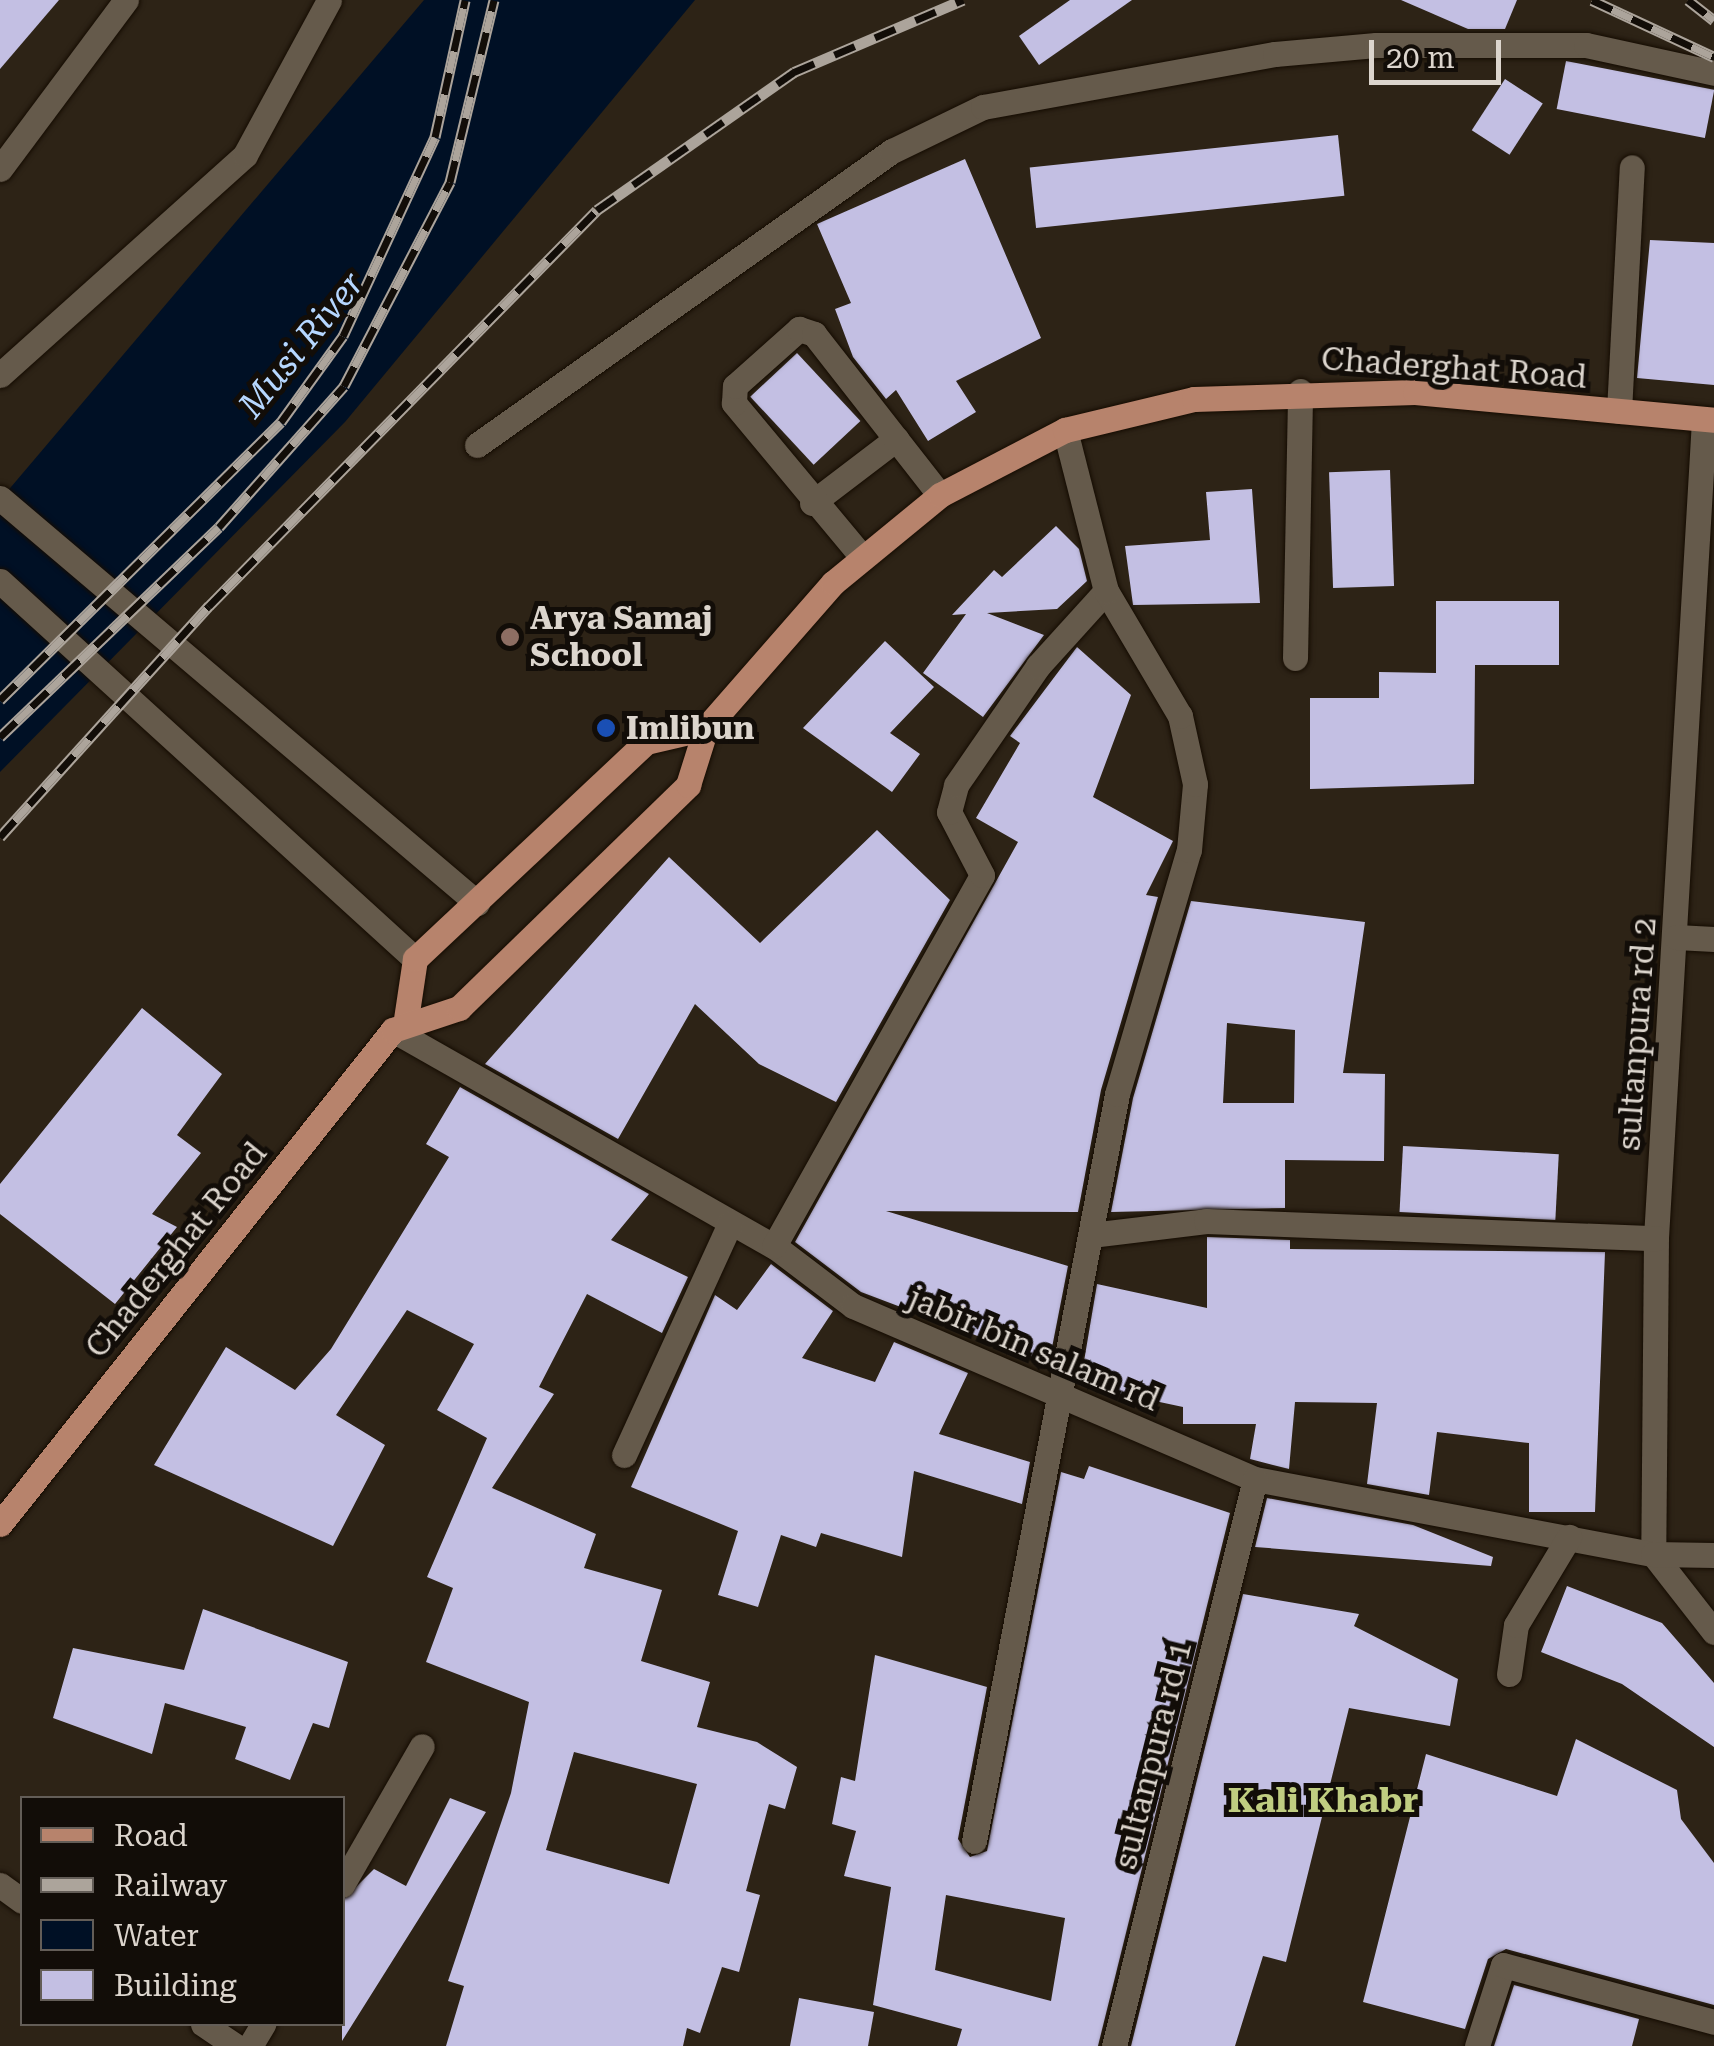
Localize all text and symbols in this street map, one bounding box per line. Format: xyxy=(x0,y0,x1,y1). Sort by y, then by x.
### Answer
scale bar xyxy=(1374,20,1506,82)
text: 20 m xyxy=(1386,40,1455,75)
water label: Musi River xyxy=(231,264,373,426)
street label: Chaderghat Road xyxy=(1320,340,1588,396)
place label: Arya Samaj School xyxy=(530,600,712,675)
marker: Arya Samaj School xyxy=(499,626,521,648)
place label: Imlibun xyxy=(626,709,754,747)
marker: Imlibun xyxy=(595,717,617,739)
street label: sultanpura rd 2 xyxy=(1610,916,1664,1152)
street label: Chaderghat Road xyxy=(77,1135,275,1365)
street label: jabir bin salam rd xyxy=(903,1279,1165,1419)
street label: sultanpura rd 1 xyxy=(1106,1637,1200,1873)
district label: Kali Khabr xyxy=(1228,1780,1418,1822)
legend xyxy=(20,1796,345,2026)
text: Road xyxy=(114,1818,188,1853)
text: Railway xyxy=(114,1868,227,1903)
text: Water xyxy=(114,1918,199,1953)
text: Building xyxy=(114,1968,237,2003)

